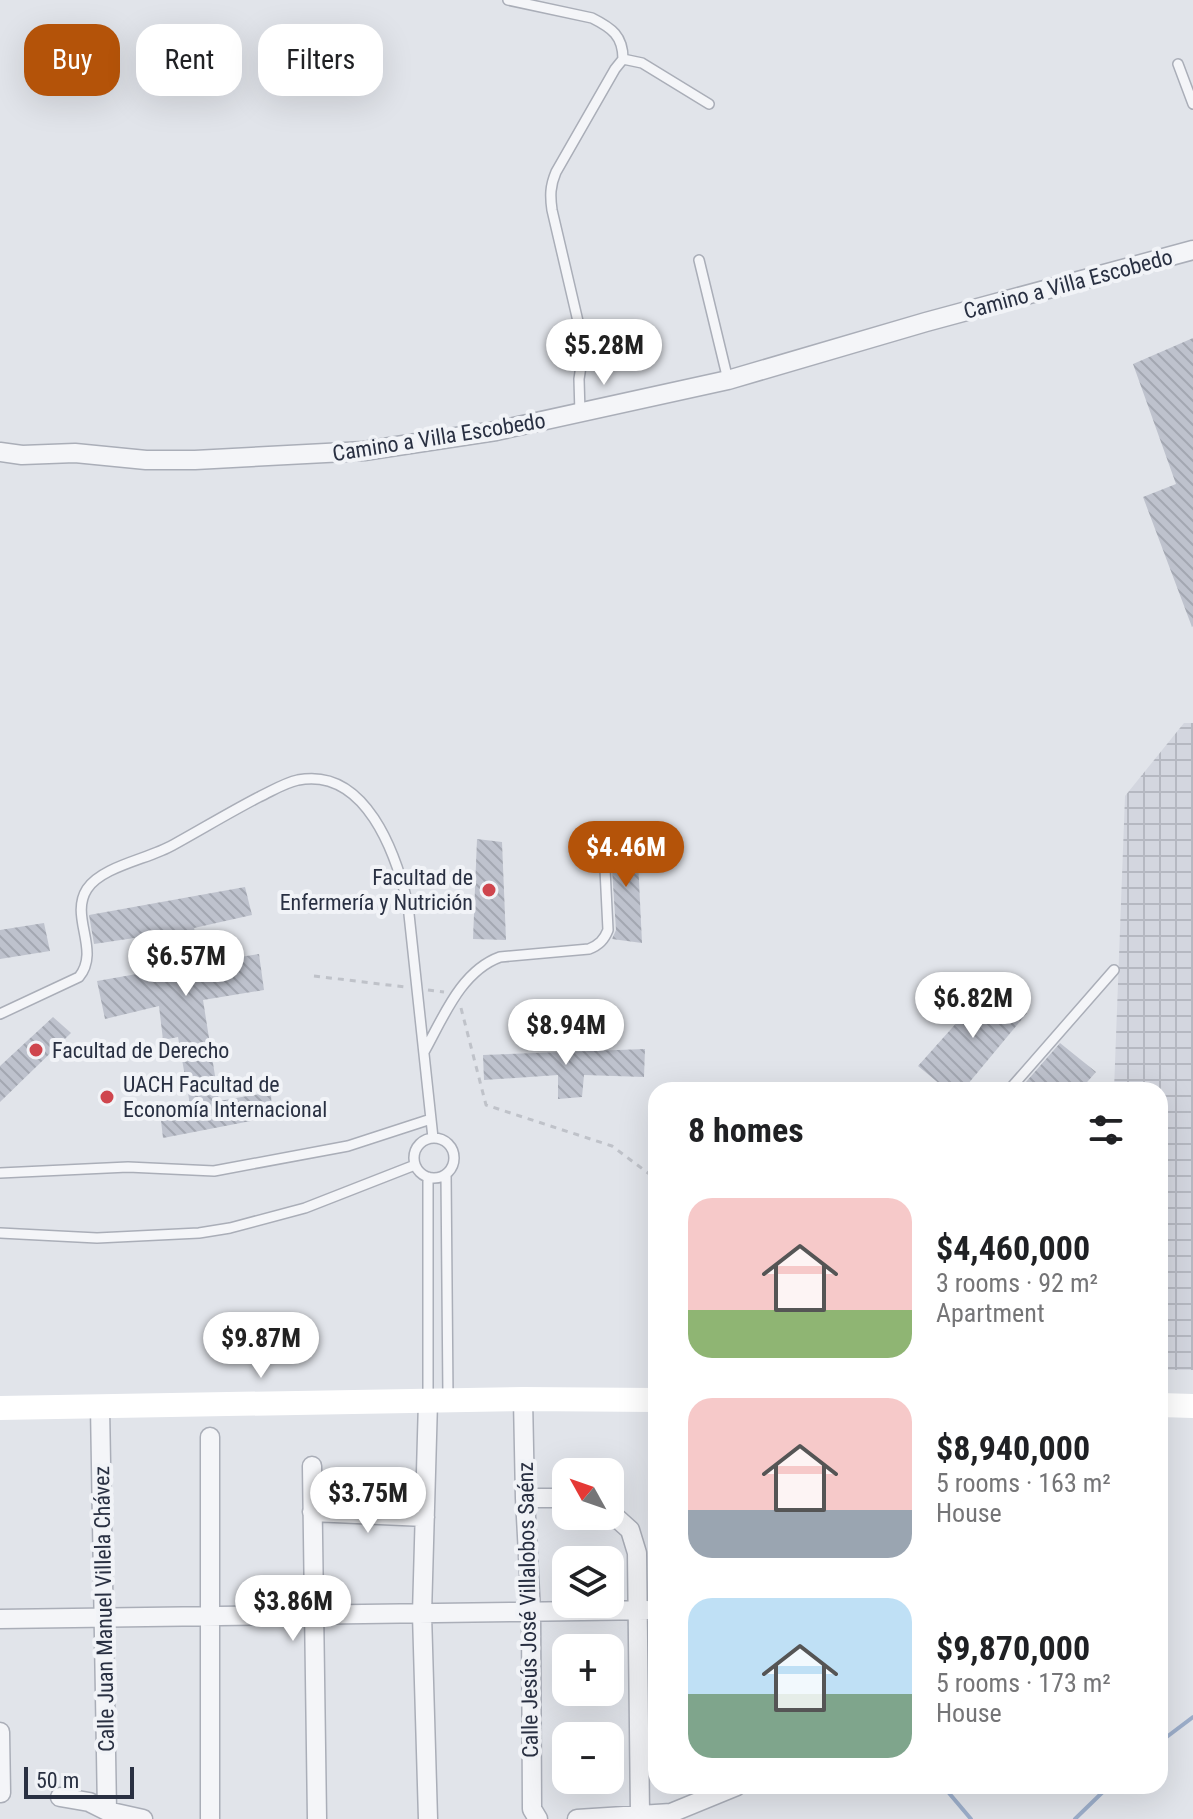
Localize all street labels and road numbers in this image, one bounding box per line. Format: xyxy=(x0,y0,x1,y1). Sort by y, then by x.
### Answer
street label: Camino a Villa Escobedo xyxy=(961,244,1175,324)
street label: Camino a Villa Escobedo xyxy=(331,408,547,466)
street label: Calle Jesús José Villalobos Saénz xyxy=(513,1462,543,1758)
street label: Calle Juan Manuel Villela Chávez xyxy=(89,1466,119,1752)

